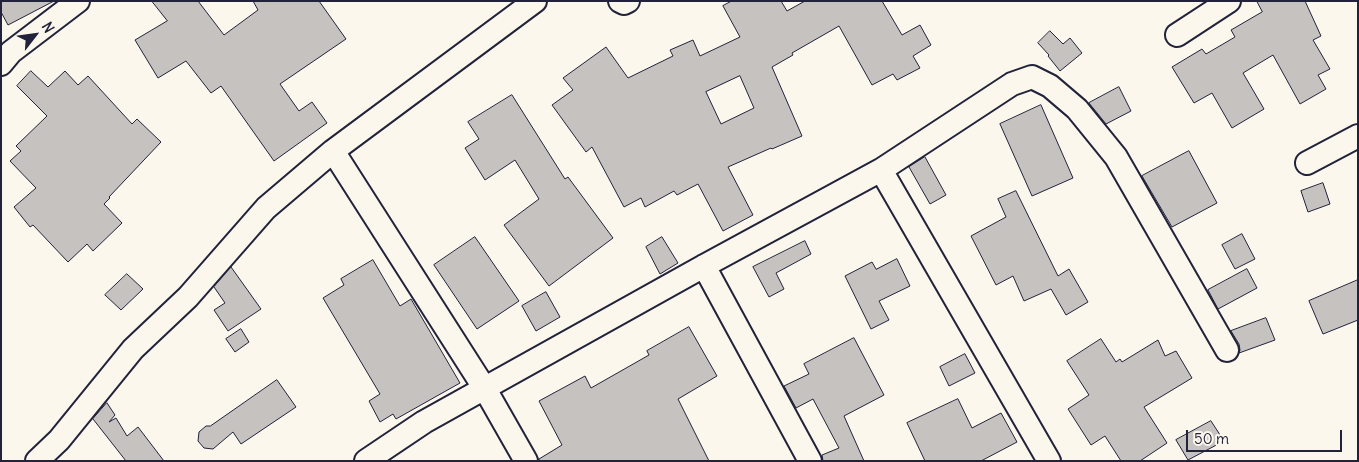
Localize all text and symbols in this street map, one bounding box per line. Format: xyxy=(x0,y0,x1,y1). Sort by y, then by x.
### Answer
north arrow xyxy=(10,10,60,60)
text: N xyxy=(38,19,58,36)
scale bar xyxy=(1189,420,1345,452)
text: 50 m xyxy=(1194,429,1229,448)

